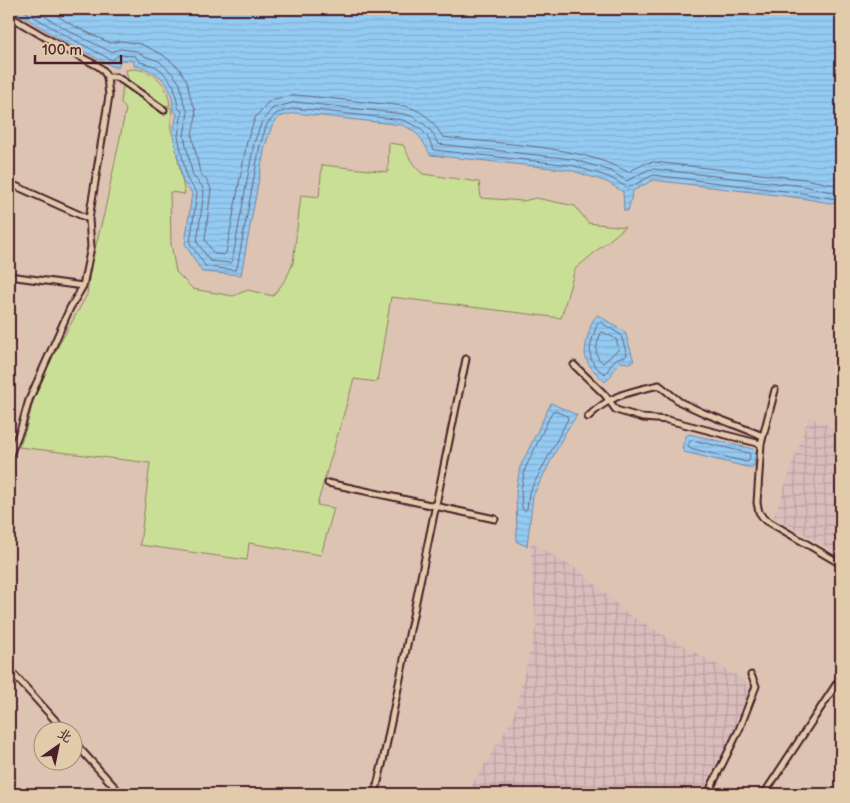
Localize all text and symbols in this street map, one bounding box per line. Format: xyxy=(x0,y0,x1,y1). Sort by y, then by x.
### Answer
scale bar xyxy=(35,32,121,64)
text: 100 m xyxy=(42,41,82,60)
north arrow xyxy=(32,720,82,770)
text: 北 xyxy=(54,725,75,746)

